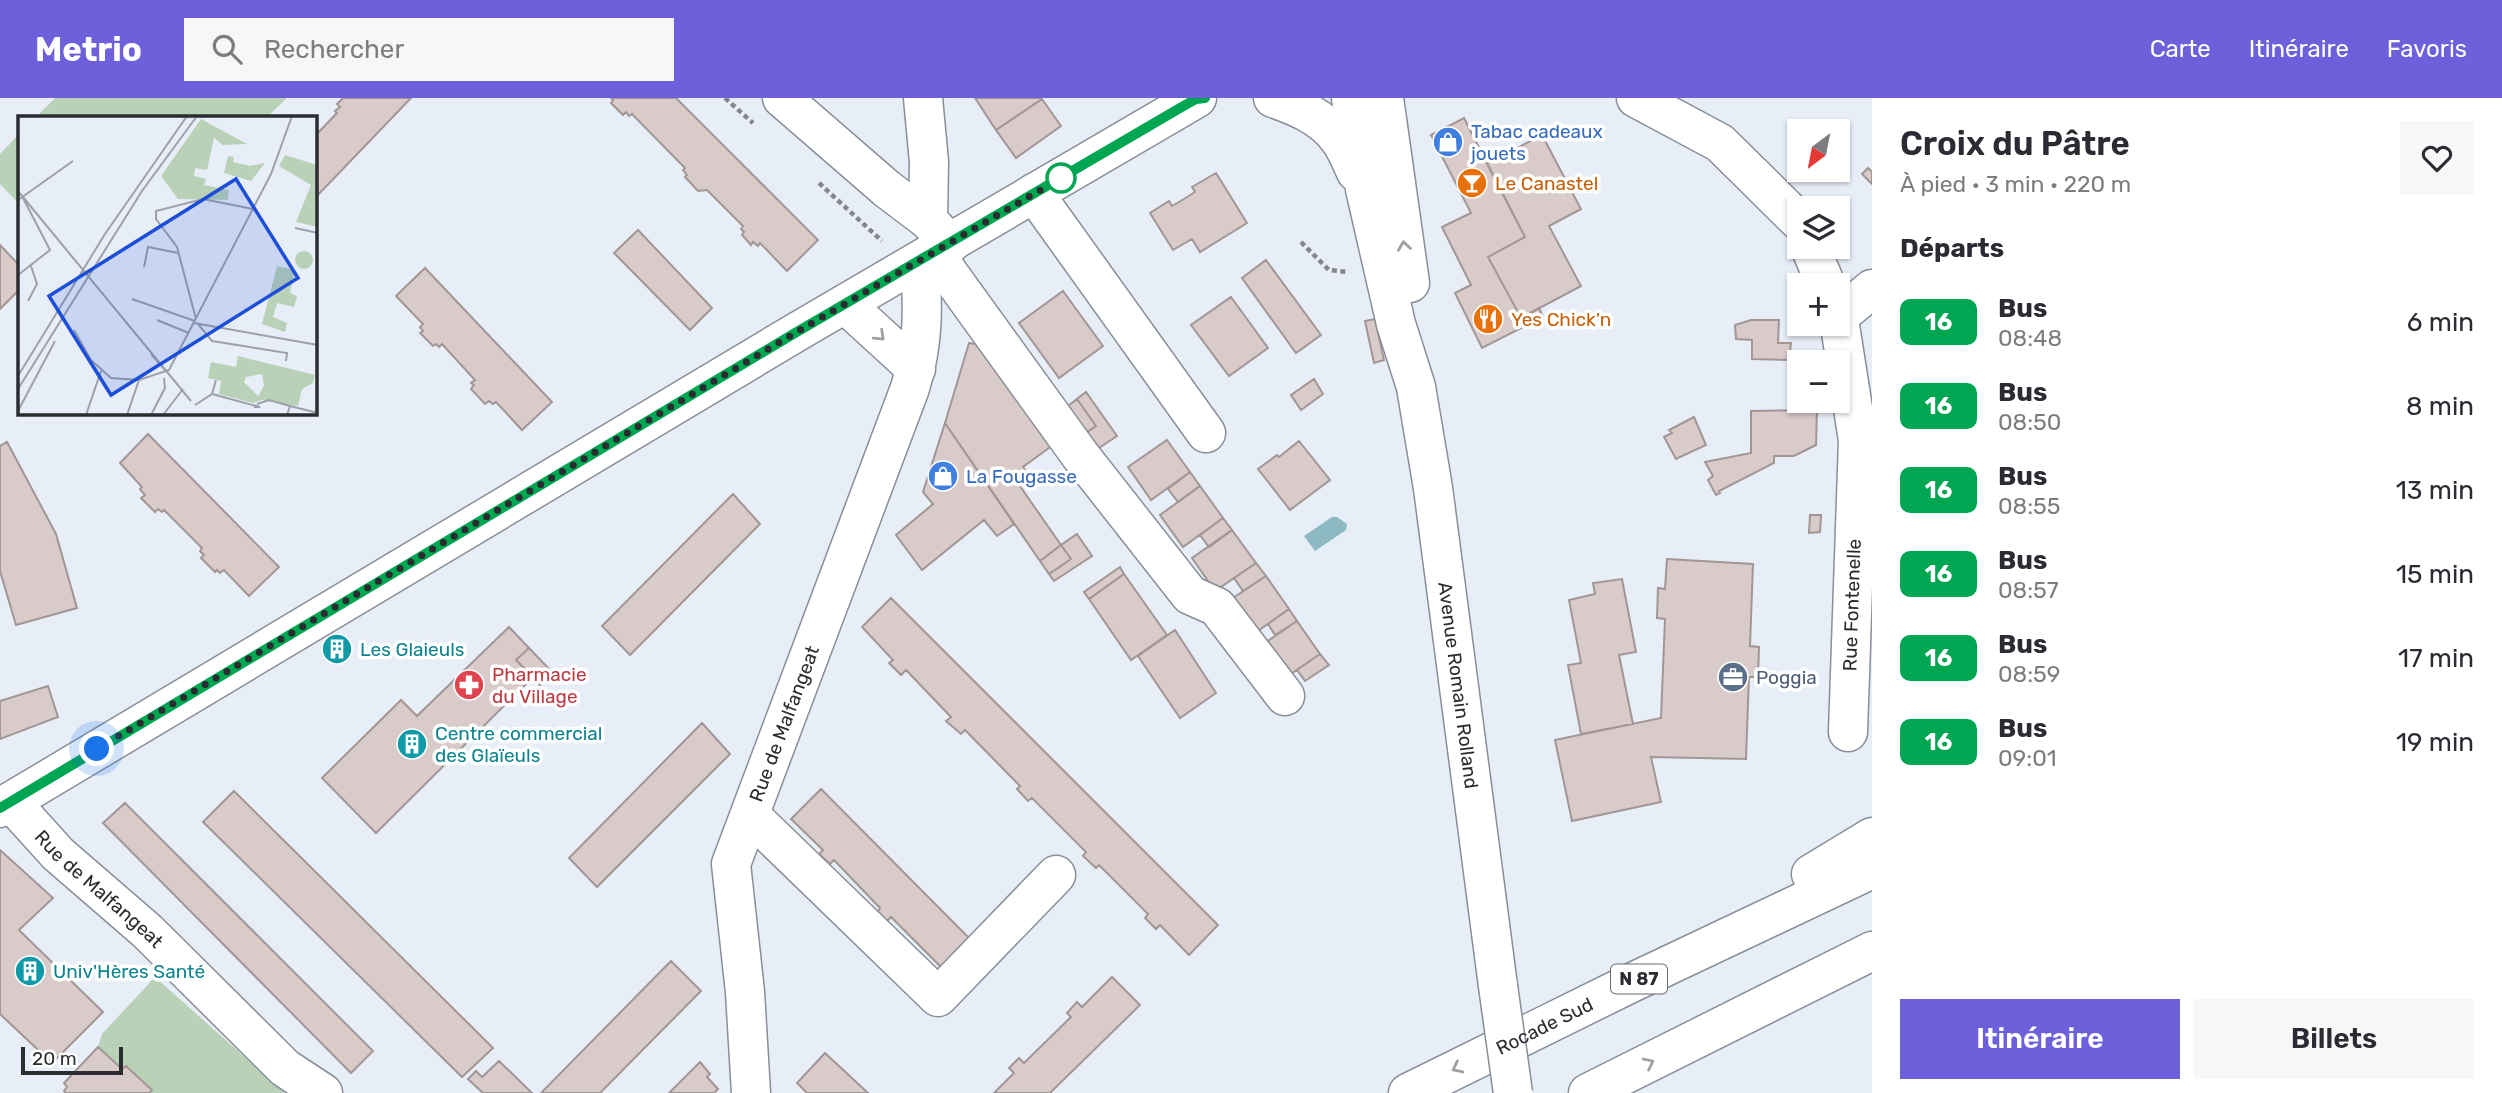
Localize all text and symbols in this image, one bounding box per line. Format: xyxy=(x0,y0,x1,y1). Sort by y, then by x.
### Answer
search box xyxy=(184,18,674,81)
text: Metrio xyxy=(35,30,142,69)
icon: search xyxy=(208,30,246,68)
text: Rechercher xyxy=(264,34,404,65)
text: Carte xyxy=(2150,35,2211,63)
text: Itinéraire xyxy=(2249,35,2349,63)
text: Favoris xyxy=(2387,35,2467,63)
inset map xyxy=(18,116,317,415)
north arrow xyxy=(1787,119,1850,182)
map controls xyxy=(1787,119,1850,413)
place label: Tabac cadeaux jouets xyxy=(1470,120,1603,165)
button: heart xyxy=(2400,121,2474,195)
text: Croix du Pâtre xyxy=(1900,124,2130,163)
shop icon: Tabac cadeaux jouets xyxy=(1431,125,1465,159)
unlabelled marker xyxy=(1046,163,1076,193)
bar icon: Le Canastel xyxy=(1455,166,1489,200)
text: À pied · 3 min · 220 m xyxy=(1900,170,2131,198)
place label: Le Canastel xyxy=(1495,172,1598,195)
button: layers xyxy=(1787,196,1850,259)
text: Départs xyxy=(1900,233,2004,264)
one-way arrow xyxy=(1397,240,1412,251)
button: + xyxy=(1787,273,1850,336)
text: Bus xyxy=(1998,293,2047,324)
restaurant icon: Yes Chick’n xyxy=(1471,302,1505,336)
text: 6 min xyxy=(2407,307,2474,338)
place label: Yes Chick’n xyxy=(1511,308,1611,331)
text: 16 xyxy=(1925,308,1952,336)
text: 08:48 xyxy=(1998,324,2062,352)
one-way arrow xyxy=(872,328,885,341)
button: − xyxy=(1787,350,1850,413)
text: Bus xyxy=(1998,377,2047,408)
text: 8 min xyxy=(2406,391,2474,422)
text: 16 xyxy=(1925,392,1952,420)
text: 08:50 xyxy=(1998,408,2061,436)
shop icon: La Fougasse xyxy=(926,459,960,493)
text: Bus xyxy=(1998,461,2047,492)
place label: La Fougasse xyxy=(966,465,1077,488)
text: 13 min xyxy=(2396,475,2474,506)
text: 16 xyxy=(1925,476,1952,504)
text: 08:55 xyxy=(1998,492,2060,520)
street label: Rue Fontenelle xyxy=(1838,538,1866,672)
text: Bus xyxy=(1998,545,2047,576)
text: 15 min xyxy=(2396,559,2474,590)
text: 16 xyxy=(1925,560,1952,588)
text: 08:57 xyxy=(1998,576,2059,604)
street label: Avenue Romain Rolland xyxy=(1434,580,1484,790)
text: Bus xyxy=(1998,629,2047,660)
building icon: Les Glaieuls xyxy=(320,632,354,666)
place label: Les Glaieuls xyxy=(360,638,465,661)
street label: Rue de Malfangeat xyxy=(744,642,824,805)
text: 17 min xyxy=(2398,643,2474,674)
text: 16 xyxy=(1925,644,1952,672)
office icon: Poggia xyxy=(1716,660,1750,694)
text: 08:59 xyxy=(1998,660,2060,688)
place label: Pharmacie du Village xyxy=(492,663,587,708)
place label: Poggia xyxy=(1756,666,1817,689)
pharmacy icon: Pharmacie du Village xyxy=(452,668,486,702)
text: Bus xyxy=(1998,713,2047,744)
place label: Centre commercial des Glaïeuls xyxy=(435,722,602,767)
building icon: Centre commercial des Glaïeuls xyxy=(395,727,429,761)
text: 19 min xyxy=(2396,727,2474,758)
text: 16 xyxy=(1925,728,1952,756)
your location xyxy=(79,731,114,766)
text: 09:01 xyxy=(1998,744,2057,772)
street label: Rue de Malfangeat xyxy=(30,825,169,953)
building icon: Univ'Hères Santé xyxy=(13,954,47,988)
place label: Univ'Hères Santé xyxy=(53,960,205,983)
road number: N 87 xyxy=(1611,964,1667,994)
street label: Rocade Sud xyxy=(1492,992,1597,1059)
button: Itinéraire xyxy=(1900,999,2180,1079)
button: Billets xyxy=(2194,999,2474,1079)
scale bar xyxy=(21,1044,122,1076)
text: 20 m xyxy=(32,1047,77,1070)
one-way arrow xyxy=(1642,1057,1654,1071)
one-way arrow xyxy=(1452,1060,1464,1074)

